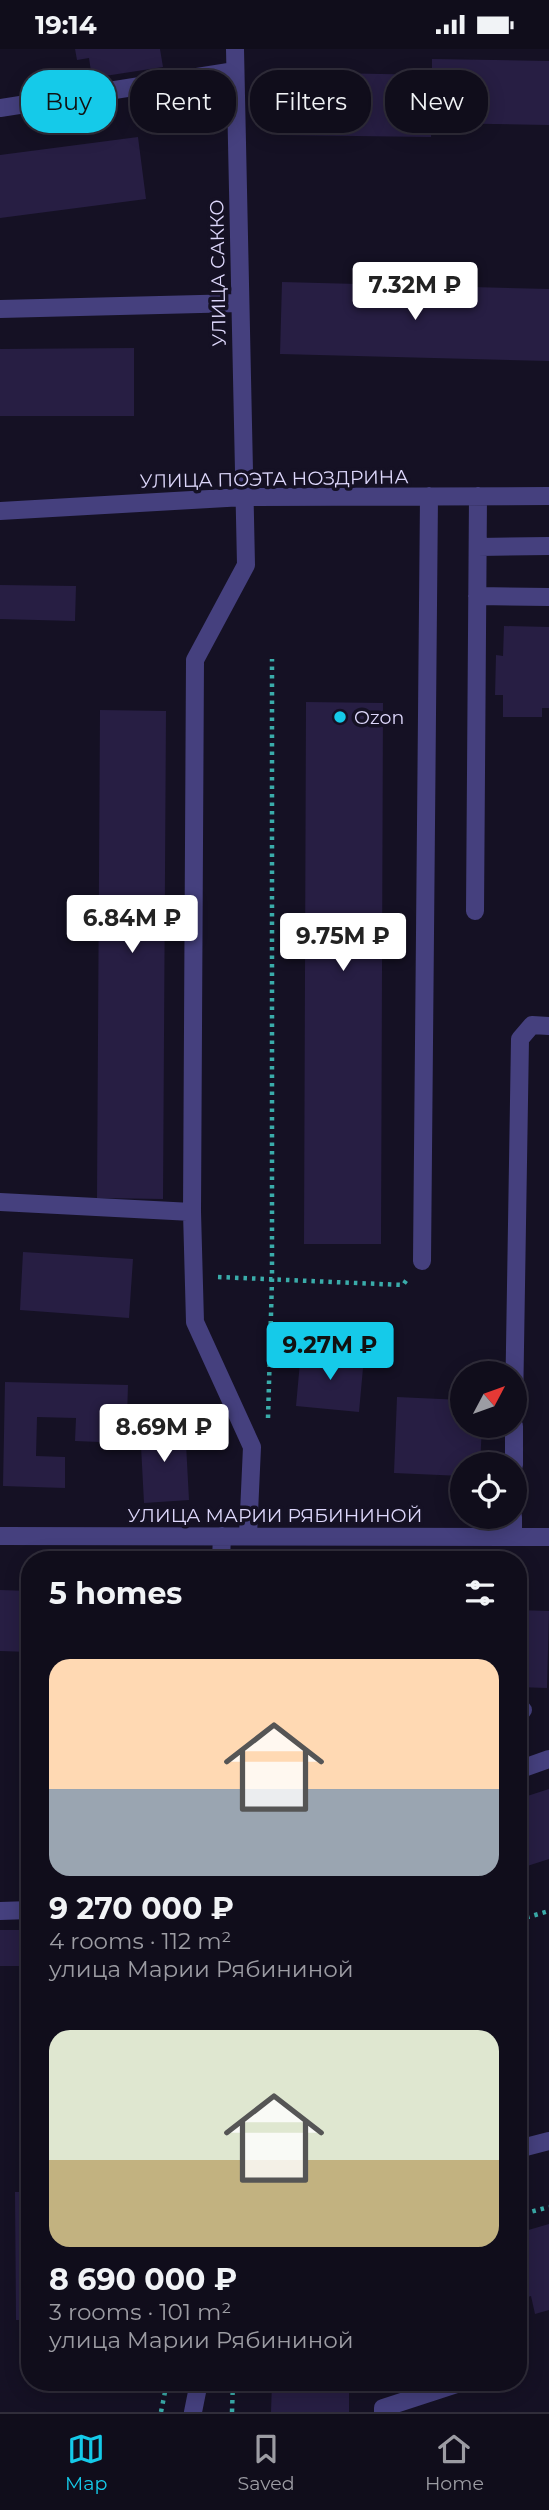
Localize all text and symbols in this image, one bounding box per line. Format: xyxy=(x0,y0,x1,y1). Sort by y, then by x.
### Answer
text: 19:14 xyxy=(35,9,97,41)
chip: Buy xyxy=(21,70,116,133)
chip: Rent xyxy=(130,70,236,133)
chip: Filters xyxy=(250,70,371,133)
chip: New xyxy=(385,70,488,133)
street label: УЛИЦА САККО xyxy=(205,199,231,347)
pin: 7.32M ₽ xyxy=(350,263,480,322)
text: 7.32M ₽ xyxy=(369,271,461,299)
street label: УЛИЦА ПОЭТА НОЗДРИНА xyxy=(139,465,409,493)
place label: Ozon xyxy=(354,706,404,729)
marker: Ozon xyxy=(332,709,348,725)
pin: 6.84M ₽ xyxy=(67,895,197,955)
text: 6.84M ₽ xyxy=(83,904,181,932)
pin: 9.75M ₽ xyxy=(278,913,408,973)
text: 9.75M ₽ xyxy=(296,922,390,950)
pin: 9.27M ₽ xyxy=(265,1323,395,1382)
text: 9.27M ₽ xyxy=(283,1331,377,1359)
north arrow xyxy=(450,1361,527,1439)
map controls xyxy=(450,1361,527,1529)
pin: 8.69M ₽ xyxy=(99,1405,229,1464)
text: 8.69M ₽ xyxy=(116,1413,212,1441)
button: locate xyxy=(450,1452,527,1529)
street label: УЛИЦА МАРИИ РЯБИНИНОЙ xyxy=(128,1504,422,1527)
icon: filters xyxy=(461,1574,499,1612)
text: 5 homes xyxy=(49,1575,182,1612)
icon: home xyxy=(211,1704,337,1830)
text: 9 270 000 ₽ xyxy=(49,1890,234,1927)
text: 4 rooms · 112 m² xyxy=(49,1927,231,1955)
text: улица Марии Рябининой xyxy=(49,1955,354,1983)
icon: home xyxy=(211,2075,337,2201)
text: 8 690 000 ₽ xyxy=(49,2261,237,2298)
text: 3 rooms · 101 m² xyxy=(49,2298,231,2326)
text: улица Марии Рябининой xyxy=(49,2326,354,2354)
tab: Map xyxy=(65,2430,107,2495)
tab: Saved xyxy=(238,2430,295,2495)
tab: Home xyxy=(425,2430,484,2495)

